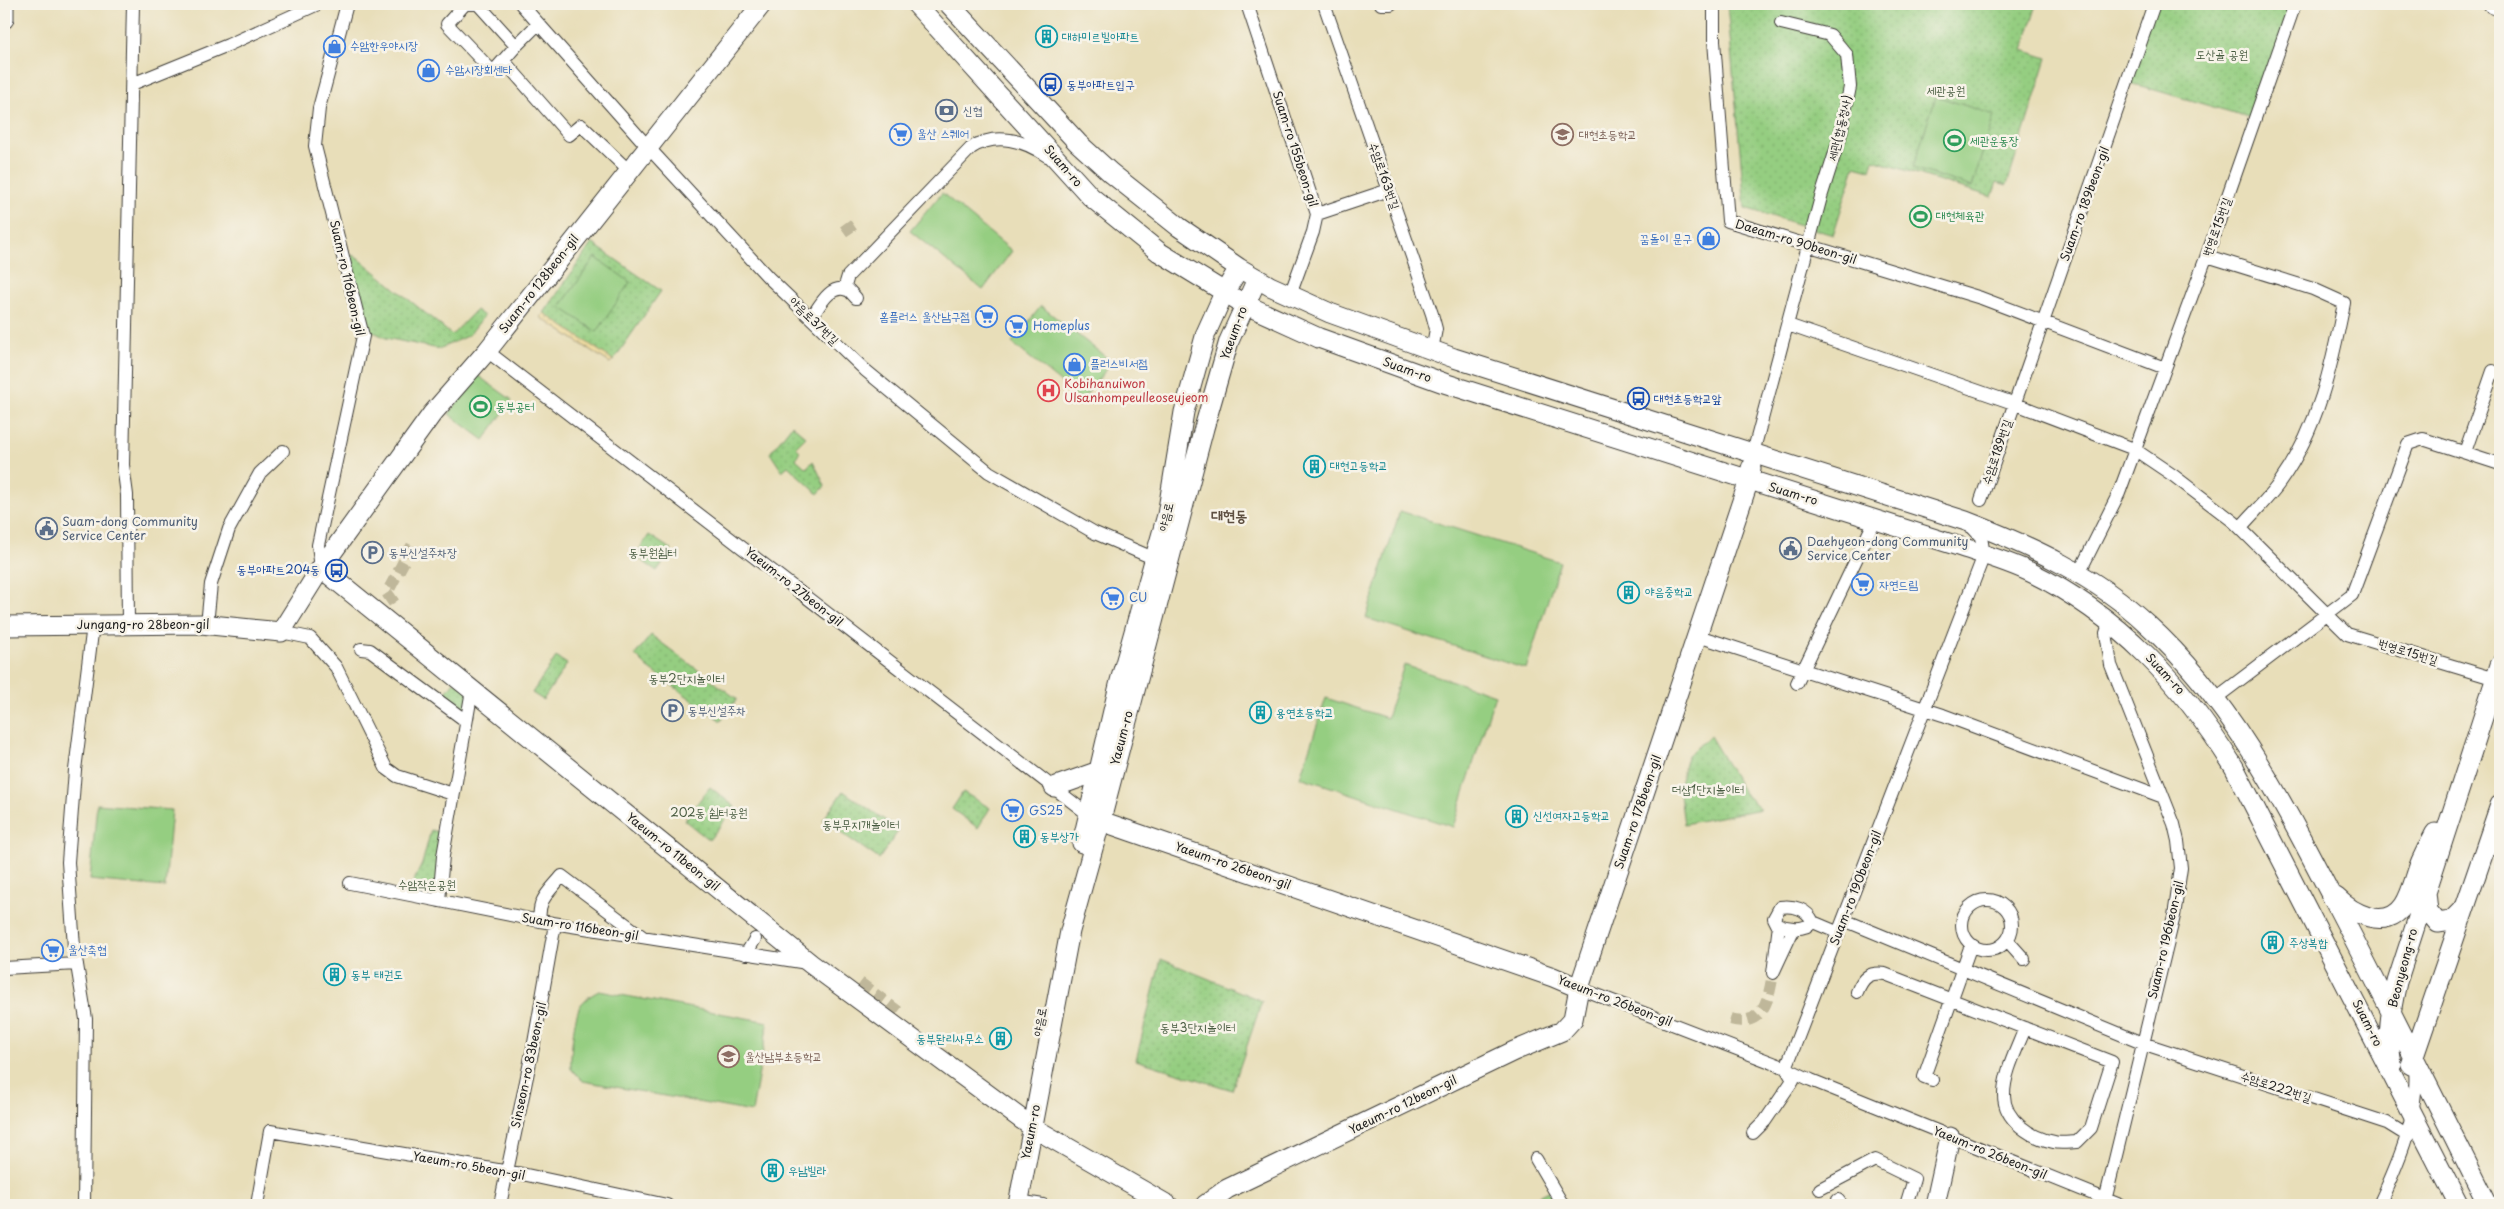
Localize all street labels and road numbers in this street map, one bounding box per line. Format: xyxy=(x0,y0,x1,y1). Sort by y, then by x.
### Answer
street label: Suam-ro 155beon-gil xyxy=(1269,88,1323,209)
street label: 세관(합동청사) xyxy=(1823,93,1855,163)
street label: Suam-ro xyxy=(1040,140,1087,191)
street label: 수암로163번길 xyxy=(1365,140,1405,212)
street label: Suam-ro 189beon-gil xyxy=(2055,144,2113,264)
street label: 번영로15번길 xyxy=(2197,194,2235,259)
street label: Daeam-ro 90beon-gil xyxy=(1733,214,1859,268)
street label: Suam-ro 116beon-gil xyxy=(326,218,370,337)
street label: Suam-ro 128beon-gil xyxy=(494,230,583,337)
street label: 야음로37번길 xyxy=(786,292,844,349)
street label: Yaeum-ro xyxy=(1215,303,1251,362)
street label: Suam-ro xyxy=(1380,352,1435,386)
street label: 수암로189번길 xyxy=(1976,416,2016,487)
street label: Suam-ro xyxy=(1766,477,1821,509)
street label: 야음로 xyxy=(1153,501,1177,533)
street label: Yaeum-ro 27beon-gil xyxy=(742,542,847,630)
street label: Jungang-ro 28beon-gil xyxy=(77,615,209,633)
street label: 번영로15번길 xyxy=(2376,633,2441,669)
street label: Suam-ro xyxy=(2142,649,2190,698)
street label: Yaeum-ro xyxy=(1105,708,1137,767)
street label: Suam-ro 178beon-gil xyxy=(1609,752,1665,871)
street label: Yaeum-ro 11beon-gil xyxy=(623,808,724,895)
street label: Suam-ro 190beon-gil xyxy=(1825,827,1885,948)
street label: Yaeum-ro 26beon-gil xyxy=(1173,837,1294,893)
street label: Suam-ro 196beon-gil xyxy=(2143,879,2187,1001)
street label: Suam-ro 116beon-gil xyxy=(520,908,640,944)
street label: Beonyeong-ro xyxy=(2383,926,2421,1009)
street label: Yaeum-ro 26beon-gil xyxy=(1555,970,1675,1030)
street label: Suam-ro xyxy=(2348,996,2388,1050)
street label: Sinseon-ro 83beon-gil xyxy=(506,1000,550,1130)
street label: 야음로 xyxy=(1027,1006,1051,1038)
street label: 수암로222번길 xyxy=(2239,1066,2314,1106)
street label: Yaeum-ro 12beon-gil xyxy=(1345,1070,1460,1138)
street label: Yaeum-ro xyxy=(1016,1102,1044,1161)
street label: Yaeum-ro 26beon-gil xyxy=(1931,1121,2050,1183)
street label: Yaeum-ro 5beon-gil xyxy=(412,1146,527,1184)

